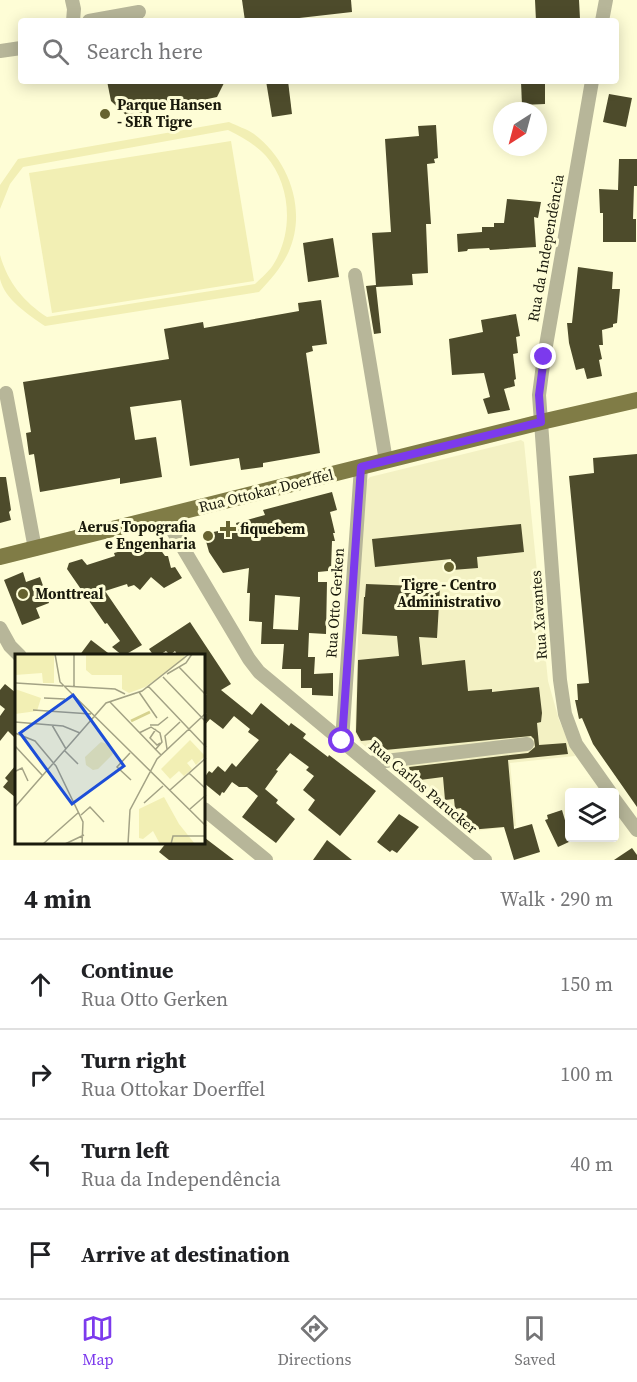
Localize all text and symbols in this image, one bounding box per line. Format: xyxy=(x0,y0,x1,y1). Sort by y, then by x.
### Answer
search box xyxy=(18,18,619,84)
icon: search xyxy=(39,35,72,68)
text: Search here xyxy=(87,36,203,66)
place label: Parque Hansen - SER Tigre xyxy=(117,94,222,132)
north arrow xyxy=(493,102,547,156)
marker: Parque Hansen - SER Tigre xyxy=(98,107,112,121)
street label: Rua da Independência xyxy=(522,172,569,323)
route end xyxy=(530,343,556,369)
street label: Rua Ottokar Doerffel xyxy=(196,463,336,517)
place label: Aerus Topografia e Engenharia xyxy=(78,516,197,554)
place label: fiquebem xyxy=(240,518,306,539)
marker: fiquebem xyxy=(221,522,235,536)
marker: Aerus Topografia e Engenharia xyxy=(201,529,215,543)
street label: Rua Otto Gerken xyxy=(320,547,349,659)
marker: Tigre - Centro Administrativo xyxy=(442,560,456,574)
street label: Rua Xavantes xyxy=(525,570,552,660)
place label: Tigre - Centro Administrativo xyxy=(397,574,501,612)
place label: Monttreal xyxy=(35,583,104,604)
marker: Monttreal xyxy=(16,587,30,601)
inset map xyxy=(15,654,206,845)
route start xyxy=(328,727,354,753)
street label: Rua Carlos Parucker xyxy=(365,735,483,839)
map controls xyxy=(565,788,619,842)
button: layers xyxy=(565,788,619,842)
text: 4 min xyxy=(24,881,91,917)
text: Walk · 290 m xyxy=(500,885,613,913)
text: Continue xyxy=(81,955,174,985)
icon: ahead xyxy=(24,968,57,1001)
text: 150 m xyxy=(560,970,613,998)
text: Rua Otto Gerken xyxy=(81,985,228,1013)
text: Turn right xyxy=(81,1045,186,1075)
icon: right xyxy=(24,1058,57,1091)
text: 100 m xyxy=(560,1060,613,1088)
text: Rua Ottokar Doerffel xyxy=(81,1075,265,1103)
text: Turn left xyxy=(81,1135,169,1165)
icon: left xyxy=(24,1148,57,1181)
text: 40 m xyxy=(570,1150,613,1178)
text: Rua da Independência xyxy=(81,1165,281,1193)
icon: arrive xyxy=(24,1238,57,1271)
text: Arrive at destination xyxy=(81,1239,290,1269)
tab: Map xyxy=(81,1312,114,1370)
tab: Directions xyxy=(277,1312,352,1370)
tab: Saved xyxy=(514,1312,556,1370)

